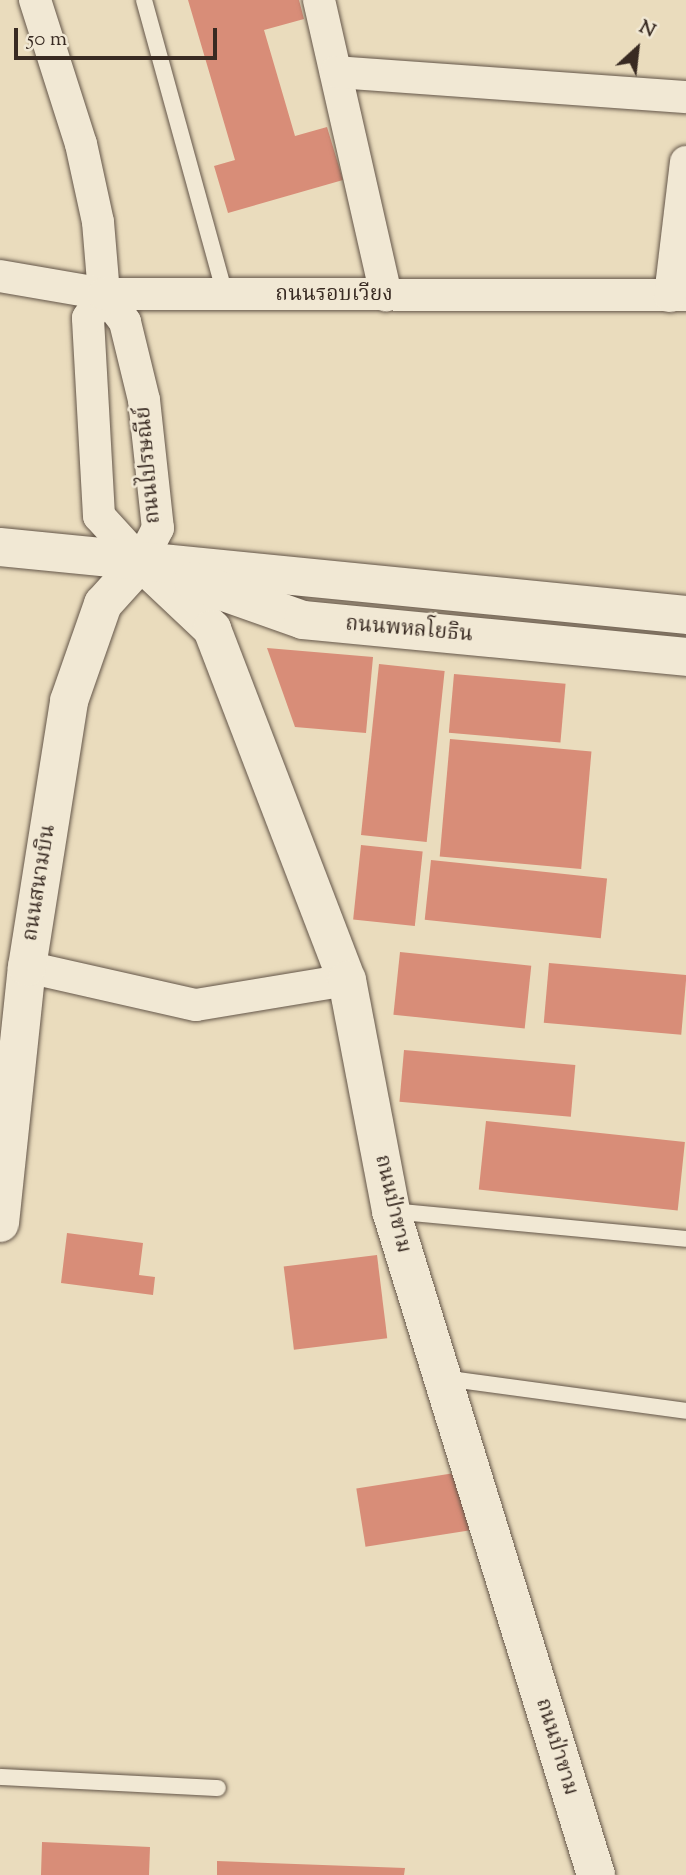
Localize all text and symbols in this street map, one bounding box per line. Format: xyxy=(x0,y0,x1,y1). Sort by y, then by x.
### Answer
scale bar xyxy=(18,14,220,58)
north arrow xyxy=(602,14,672,84)
text: N xyxy=(634,14,660,45)
text: 50 m xyxy=(27,25,67,55)
street label: ถนนรอบเวียง xyxy=(275,282,393,308)
street label: ถนนไปรษณีย์ xyxy=(131,405,167,525)
street label: ถนนพหลโยธิน xyxy=(344,612,474,648)
street label: ถนนสนามบิน xyxy=(18,823,62,943)
street label: ถนนป่าขาม xyxy=(368,1152,416,1256)
street label: ถนนป่าขาม xyxy=(529,1695,583,1799)

